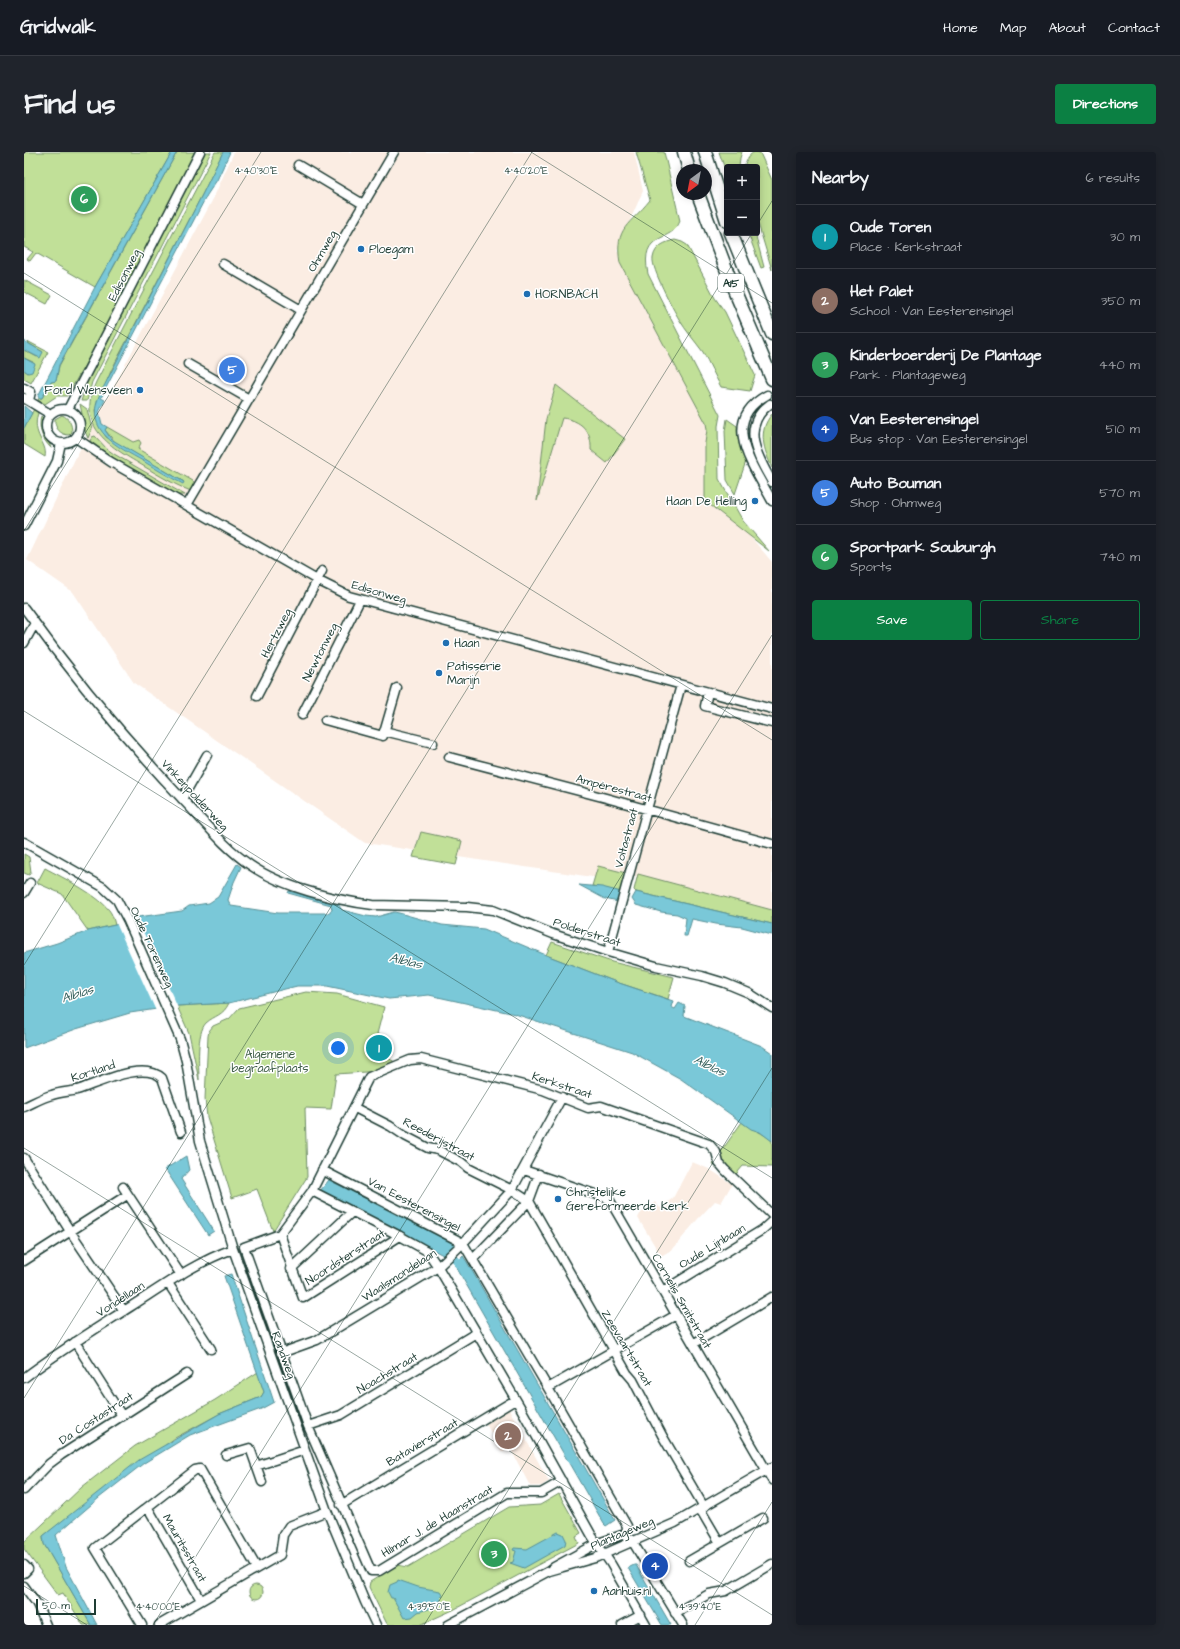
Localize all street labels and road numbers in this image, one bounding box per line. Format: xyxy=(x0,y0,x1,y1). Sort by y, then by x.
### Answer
street label: Ohmweg xyxy=(304,227,342,276)
street label: Edisonweg xyxy=(104,246,146,305)
road number: A15 xyxy=(718,274,744,292)
street label: Edisonweg xyxy=(349,577,408,609)
street label: Hertzweg xyxy=(257,606,297,661)
street label: Newtonweg xyxy=(298,620,343,685)
street label: Vinkenpolderweg xyxy=(156,756,232,836)
street label: Ampèrestraat xyxy=(574,770,654,807)
street label: Voltastraat xyxy=(610,806,643,870)
street label: Oude Torenweg xyxy=(124,904,178,991)
street label: Polderstraat xyxy=(551,914,623,951)
street label: Kortland xyxy=(69,1056,117,1087)
street label: Kerkstraat xyxy=(530,1068,594,1103)
street label: Reederijstraat xyxy=(400,1113,478,1166)
street label: Van Eesterensingel xyxy=(364,1173,463,1237)
street label: Oude Lijnbaan xyxy=(676,1220,749,1273)
street label: Noordsterstraat xyxy=(302,1225,389,1290)
street label: Waalsmondelaan xyxy=(358,1245,440,1306)
street label: Cornelis Smitstraat xyxy=(647,1251,716,1352)
street label: Vondellaan xyxy=(93,1277,148,1322)
street label: Zeevaartstraat xyxy=(597,1307,656,1390)
street label: Randweg xyxy=(266,1329,300,1382)
street label: Noachstraat xyxy=(354,1348,421,1398)
street label: Da Costastraat xyxy=(56,1388,137,1449)
street label: Batavierstraat xyxy=(383,1414,462,1471)
street label: Hilmar J. de Haanstraat xyxy=(378,1481,497,1562)
street label: Mauritsstraat xyxy=(158,1511,211,1586)
street label: Plantageweg xyxy=(588,1512,657,1555)

